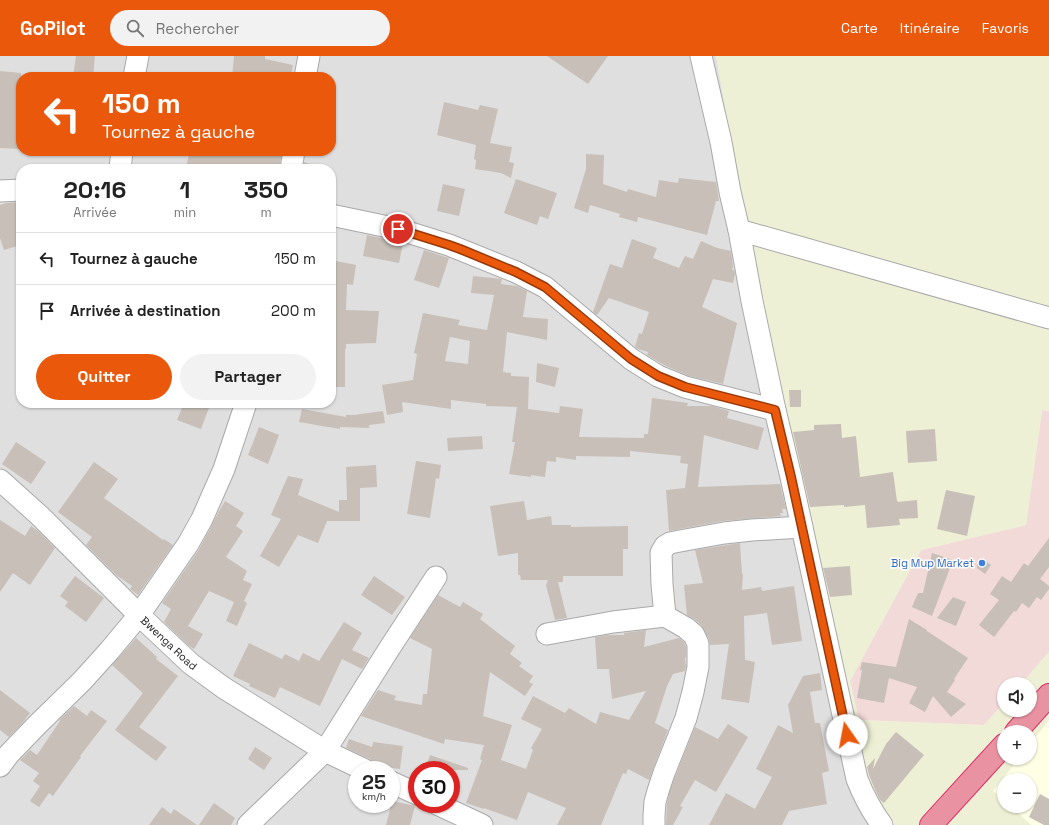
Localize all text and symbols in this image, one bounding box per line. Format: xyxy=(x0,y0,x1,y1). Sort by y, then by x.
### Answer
search box xyxy=(110,10,390,46)
text: GoPilot xyxy=(20,16,86,41)
icon: search xyxy=(124,17,146,39)
text: Rechercher xyxy=(156,19,239,38)
text: Carte xyxy=(841,19,878,37)
text: Itinéraire xyxy=(900,19,960,37)
text: Favoris xyxy=(982,19,1029,37)
text: 150 m xyxy=(102,85,181,121)
icon: left xyxy=(36,88,88,140)
text: Tournez à gauche xyxy=(102,120,255,143)
text: 20:16 xyxy=(64,174,126,205)
text: 1 xyxy=(180,174,190,205)
text: 350 xyxy=(244,174,288,205)
text: Arrivée xyxy=(73,204,117,221)
text: min xyxy=(174,204,196,221)
text: m xyxy=(260,204,272,221)
pin xyxy=(381,212,415,246)
icon: arrive xyxy=(387,218,409,240)
icon: left xyxy=(36,248,58,270)
text: Tournez à gauche xyxy=(70,249,198,268)
text: 150 m xyxy=(274,249,316,268)
icon: arrive xyxy=(36,300,58,322)
text: Arrivée à destination xyxy=(70,301,220,320)
text: 200 m xyxy=(271,301,316,320)
button: Quitter xyxy=(36,354,172,400)
button: Partager xyxy=(180,354,316,400)
place label: Big Mup Market xyxy=(891,556,974,570)
marker: Big Mup Market xyxy=(977,558,987,568)
street label: Bwenga Road xyxy=(138,613,200,673)
map controls xyxy=(997,677,1037,813)
button: sound xyxy=(997,677,1037,717)
position arrow xyxy=(826,714,868,756)
button: + xyxy=(997,725,1037,765)
speed limit sign: 30 xyxy=(408,761,460,813)
text: 25 xyxy=(362,769,386,795)
button: − xyxy=(997,773,1037,813)
text: km/h xyxy=(362,790,386,803)

